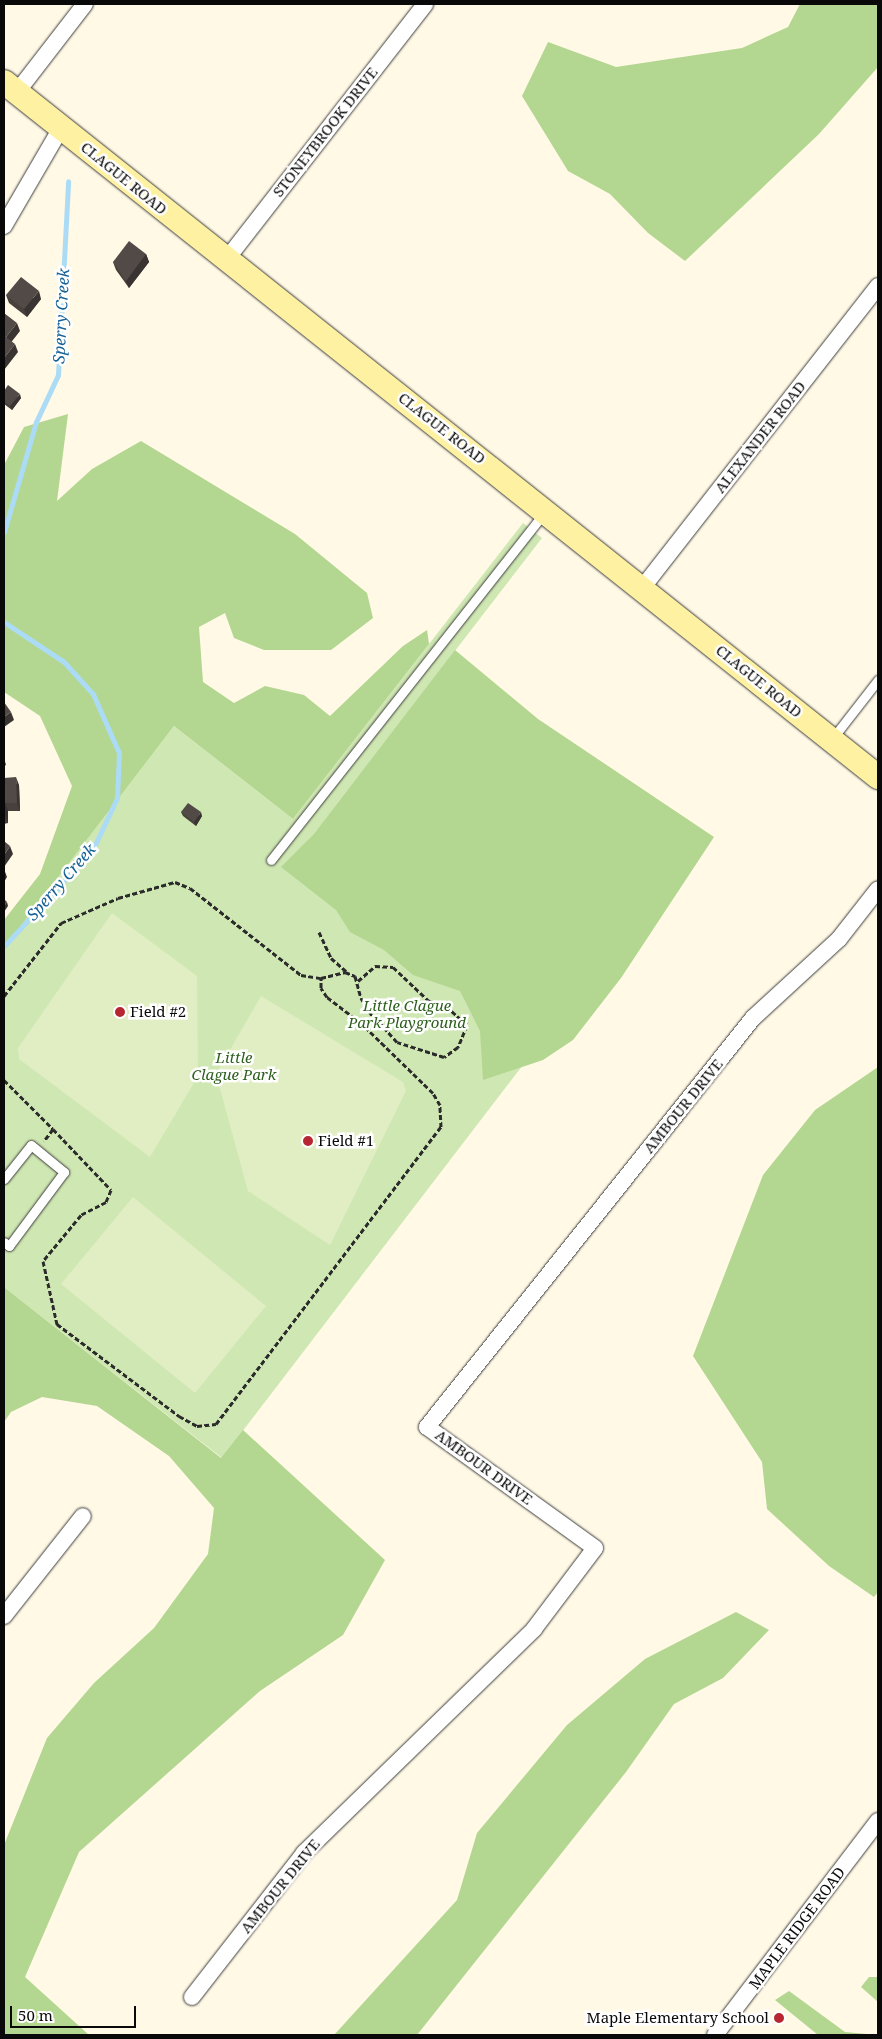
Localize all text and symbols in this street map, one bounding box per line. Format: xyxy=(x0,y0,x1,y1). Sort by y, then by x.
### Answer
street label: STONEYBROOK DRIVE xyxy=(269,64,381,200)
street label: CLAGUE ROAD xyxy=(77,138,171,218)
water label: Sperry Creek xyxy=(49,268,73,364)
street label: ALEXANDER ROAD xyxy=(711,377,809,497)
street label: CLAGUE ROAD xyxy=(395,388,489,468)
street label: CLAGUE ROAD xyxy=(712,641,806,721)
water label: Sperry Creek xyxy=(22,840,100,924)
park label: Little Clague Park Playground xyxy=(348,996,466,1031)
place label: Field #2 xyxy=(130,1003,186,1021)
marker: Field #2 xyxy=(114,1006,126,1018)
park label: Little Clague Park xyxy=(192,1048,276,1083)
street label: AMBOUR DRIVE xyxy=(640,1055,726,1157)
place label: Field #1 xyxy=(318,1132,374,1150)
marker: Field #1 xyxy=(302,1135,314,1147)
street label: AMBOUR DRIVE xyxy=(432,1426,536,1508)
street label: AMBOUR DRIVE xyxy=(237,1835,323,1937)
street label: MAPLE RIDGE ROAD xyxy=(745,1863,849,1993)
scale bar xyxy=(12,1996,139,2028)
text: 50 m xyxy=(18,2005,53,2025)
place label: Maple Elementary School xyxy=(587,2009,769,2027)
marker: Maple Elementary School xyxy=(773,2012,785,2024)

